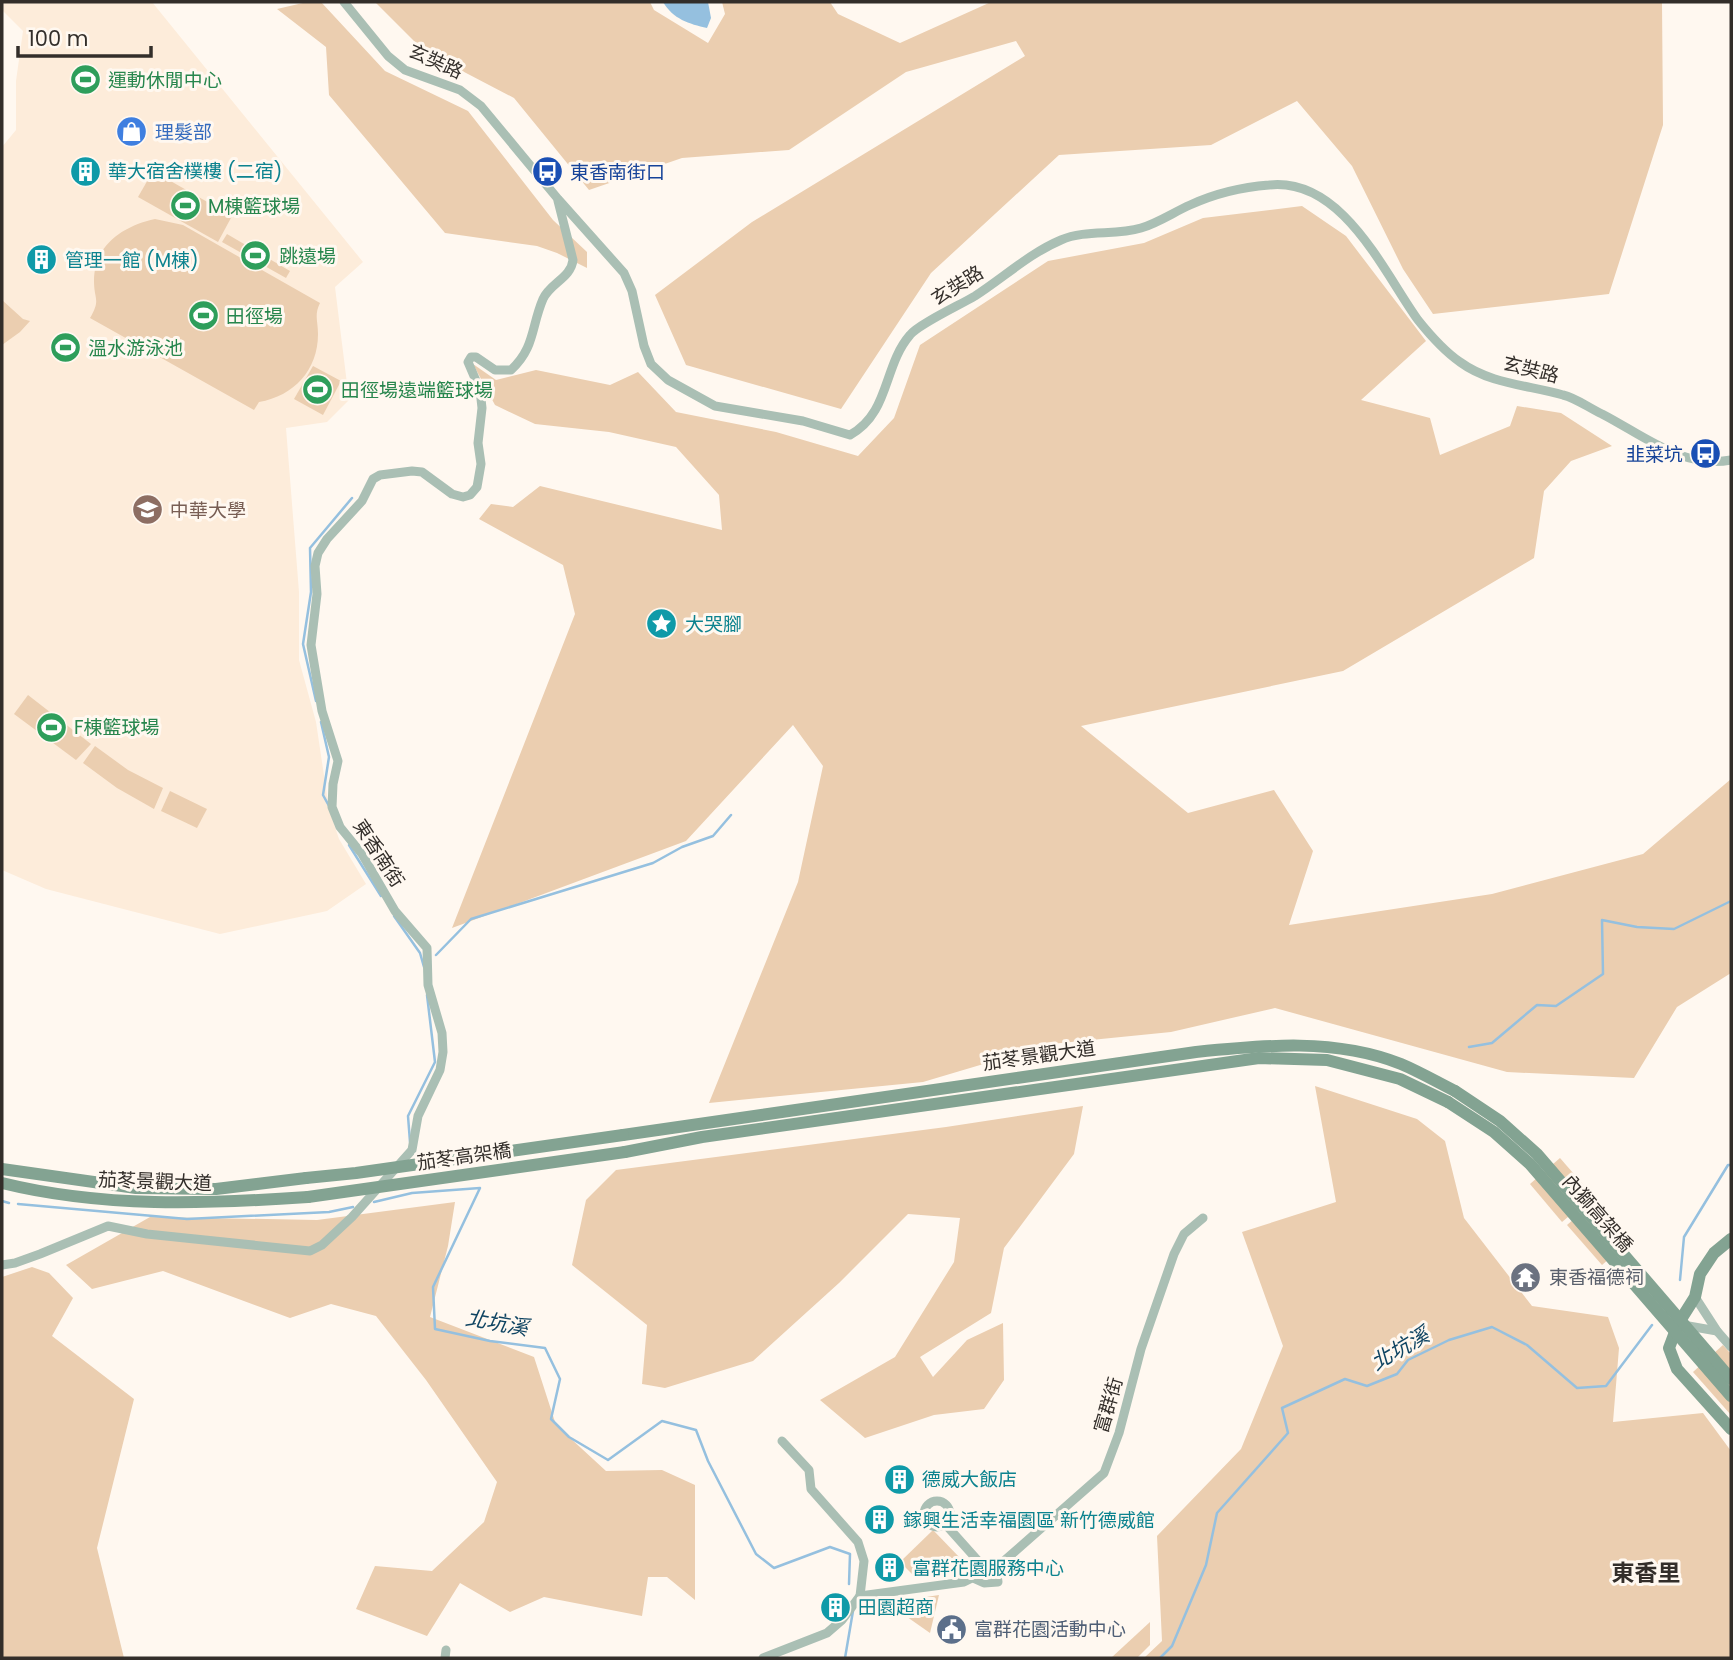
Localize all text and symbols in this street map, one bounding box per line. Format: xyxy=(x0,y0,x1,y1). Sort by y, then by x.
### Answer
scale bar xyxy=(18,14,150,58)
text: 100 m xyxy=(28,24,88,53)
street label: 玄奘路 xyxy=(404,38,467,85)
sports icon: 運動休閒中心 xyxy=(68,63,102,97)
place label: 運動休閒中心 xyxy=(108,67,222,94)
shop icon: 理髮部 xyxy=(115,115,149,149)
place label: 理髮部 xyxy=(155,119,212,146)
building icon: 華大宿舍樸樓 (二宿) xyxy=(68,154,102,188)
bus stop icon: 東香南街口 xyxy=(530,155,564,189)
place label: 華大宿舍樸樓 (二宿) xyxy=(108,158,282,185)
place label: 東香南街口 xyxy=(570,159,665,186)
sports icon: M棟籃球場 xyxy=(168,189,202,223)
place label: M棟籃球場 xyxy=(208,193,300,220)
sports icon: 跳遠場 xyxy=(239,239,273,273)
building icon: 管理一館 (M棟) xyxy=(25,243,59,277)
place label: 跳遠場 xyxy=(279,243,336,270)
place label: 管理一館 (M棟) xyxy=(65,247,199,274)
street label: 玄奘路 xyxy=(926,259,989,312)
sports icon: 田徑場 xyxy=(186,299,220,333)
place label: 田徑場 xyxy=(226,303,283,330)
sports icon: 溫水游泳池 xyxy=(48,331,82,365)
place label: 溫水游泳池 xyxy=(88,335,183,362)
street label: 玄奘路 xyxy=(1500,349,1562,389)
sports icon: 田徑場遠端籃球場 xyxy=(301,373,335,407)
place label: 田徑場遠端籃球場 xyxy=(341,377,493,404)
bus stop icon: 韭菜坑 xyxy=(1689,437,1723,471)
place label: 韭菜坑 xyxy=(1626,441,1683,468)
school or university icon: 中華大學 xyxy=(130,493,164,527)
place label: 中華大學 xyxy=(170,497,246,524)
place icon: 大哭腳 xyxy=(645,607,679,641)
place label: 大哭腳 xyxy=(685,611,742,638)
sports icon: F棟籃球場 xyxy=(34,710,68,744)
place label: F棟籃球場 xyxy=(74,714,160,741)
street label: 東香南街 xyxy=(347,814,411,893)
street label: 茄苳景觀大道 xyxy=(981,1034,1097,1077)
street label: 茄苳高架橋 xyxy=(415,1137,513,1176)
street label: 茄苳景觀大道 xyxy=(98,1166,212,1197)
street label: 內獅高架橋 xyxy=(1556,1169,1639,1258)
temple icon: 東香福德祠 xyxy=(1509,1260,1543,1294)
place label: 東香福德祠 xyxy=(1549,1264,1644,1291)
water label: 北坑溪 xyxy=(464,1303,534,1343)
water label: 北坑溪 xyxy=(1365,1319,1437,1377)
street label: 富群街 xyxy=(1088,1374,1129,1436)
building icon: 德威大飯店 xyxy=(882,1462,916,1496)
place label: 德威大飯店 xyxy=(922,1466,1017,1493)
building icon: 鎵興生活幸福園區 新竹德威館 xyxy=(863,1503,897,1537)
place label: 鎵興生活幸福園區 新竹德威館 xyxy=(903,1507,1155,1534)
building icon: 富群花園服務中心 xyxy=(872,1551,906,1585)
place label: 富群花園服務中心 xyxy=(912,1555,1064,1582)
district label: 東香里 xyxy=(1612,1557,1681,1589)
building icon: 田園超商 xyxy=(818,1590,852,1624)
place label: 田園超商 xyxy=(858,1594,934,1621)
public building icon: 富群花園活動中心 xyxy=(934,1612,968,1646)
place label: 富群花園活動中心 xyxy=(974,1616,1126,1643)

